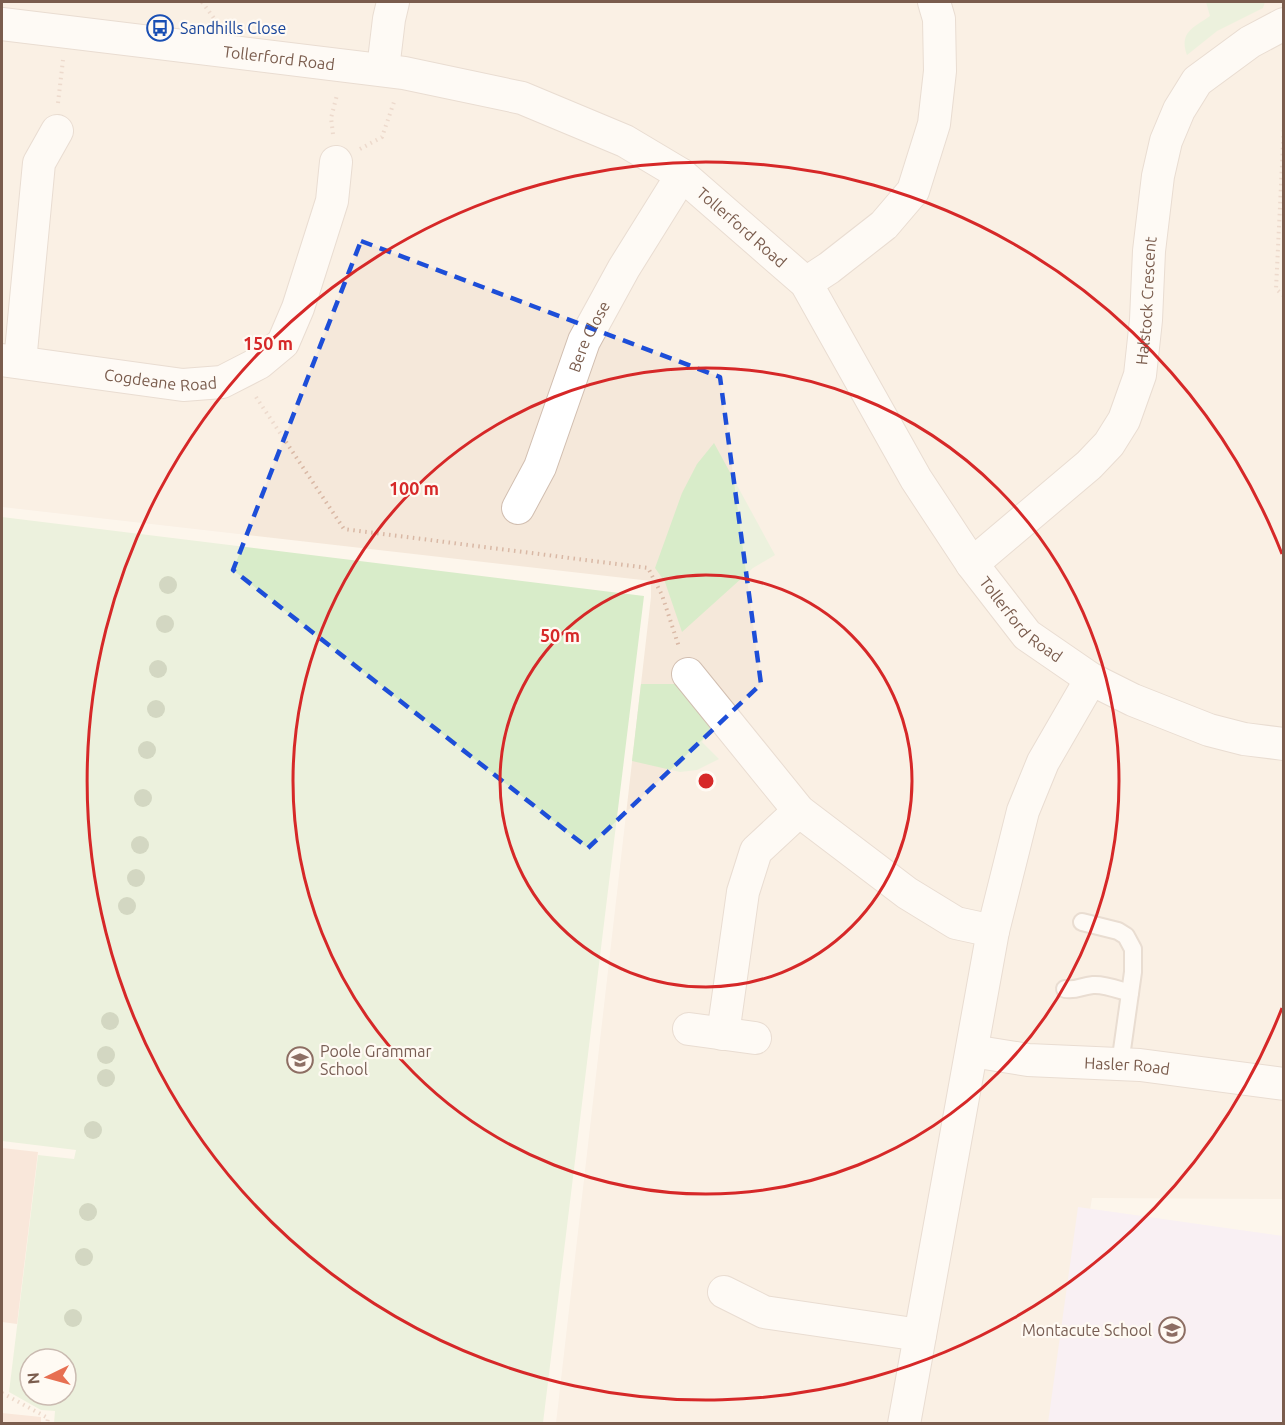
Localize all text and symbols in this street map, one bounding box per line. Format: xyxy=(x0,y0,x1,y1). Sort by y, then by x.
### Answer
bus stop icon: Sandhills Close xyxy=(145,13,175,43)
place label: Sandhills Close xyxy=(180,19,286,37)
street label: Tollerford Road xyxy=(222,42,336,73)
street label: Tollerford Road xyxy=(694,183,790,271)
street label: Halstock Crescent xyxy=(1132,235,1160,366)
street label: Bere Close xyxy=(565,298,613,375)
text: 150 m xyxy=(243,333,293,353)
street label: Cogdeane Road xyxy=(103,365,218,394)
text: 100 m xyxy=(389,478,439,498)
street label: Tollerford Road xyxy=(976,573,1066,666)
text: 50 m xyxy=(540,625,580,645)
centre of rings xyxy=(696,771,716,791)
place label: Poole Grammar School xyxy=(320,1042,432,1078)
school or university icon: Poole Grammar School xyxy=(285,1045,315,1075)
street label: Hasler Road xyxy=(1084,1054,1171,1078)
school or university icon: Montacute School xyxy=(1157,1315,1187,1345)
place label: Montacute School xyxy=(1022,1321,1152,1339)
north arrow xyxy=(18,1347,78,1407)
text: N xyxy=(24,1372,43,1385)

